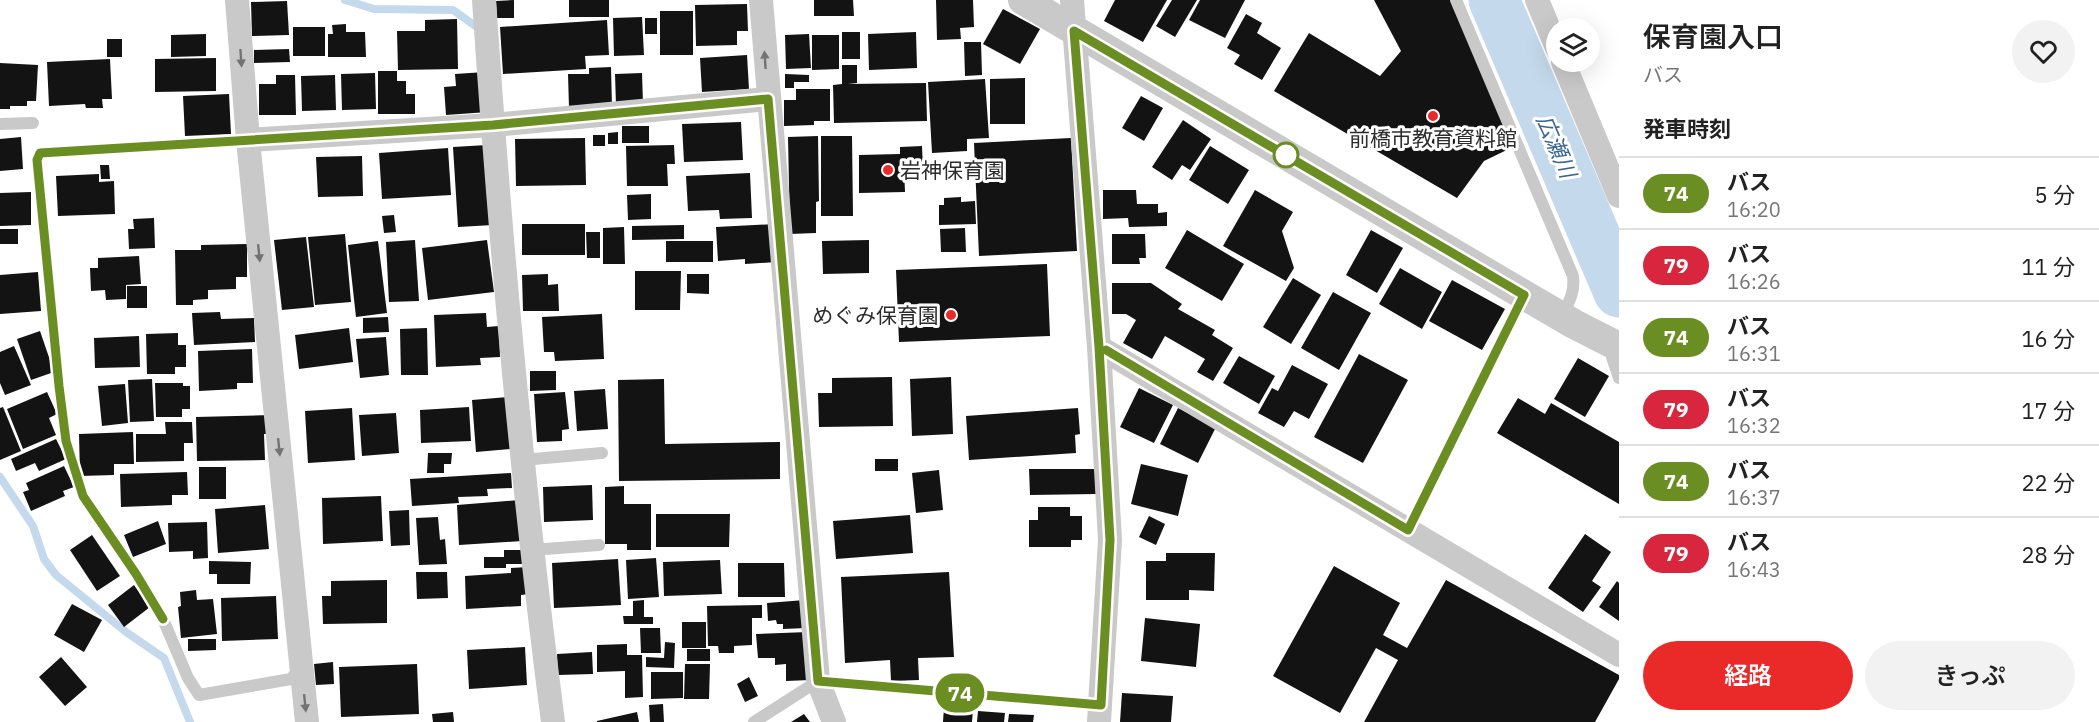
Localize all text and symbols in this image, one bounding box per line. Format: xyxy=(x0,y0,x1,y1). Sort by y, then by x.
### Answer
map controls xyxy=(1546,18,1600,72)
button: layers xyxy=(1546,18,1600,72)
text: 保育園入口 xyxy=(1643,18,1783,55)
button: heart xyxy=(2012,20,2075,83)
one-way arrow xyxy=(236,49,246,68)
one-way arrow xyxy=(760,50,770,69)
text: バス xyxy=(1643,61,1683,88)
marker: 前橋市教育資料館 xyxy=(1426,109,1440,123)
water label: 広瀬川 xyxy=(1531,110,1584,184)
text: 発車時刻 xyxy=(1643,114,1731,143)
place label: 前橋市教育資料館 xyxy=(1349,124,1517,152)
unlabelled marker xyxy=(1273,142,1299,168)
place label: 岩神保育園 xyxy=(900,156,1005,184)
marker: 岩神保育園 xyxy=(881,163,895,177)
text: バス xyxy=(1727,167,1771,196)
text: 74 xyxy=(1663,179,1689,207)
text: 5 分 xyxy=(2035,180,2075,209)
text: 16:20 xyxy=(1727,196,1781,223)
text: バス xyxy=(1727,239,1771,268)
one-way arrow xyxy=(254,243,264,262)
text: 79 xyxy=(1663,251,1689,279)
text: 11 分 xyxy=(2021,252,2075,281)
text: 16:26 xyxy=(1727,268,1781,295)
place label: めぐみ保育園 xyxy=(812,301,939,329)
marker: めぐみ保育園 xyxy=(944,308,958,322)
text: バス xyxy=(1727,311,1771,340)
text: 74 xyxy=(1663,323,1689,351)
text: 16 分 xyxy=(2021,324,2075,353)
text: 16:31 xyxy=(1727,340,1781,367)
text: バス xyxy=(1727,383,1771,412)
text: 79 xyxy=(1663,395,1689,423)
text: 17 分 xyxy=(2021,396,2075,425)
text: 16:32 xyxy=(1727,412,1781,439)
one-way arrow xyxy=(274,437,284,456)
text: バス xyxy=(1727,455,1771,484)
text: 74 xyxy=(1663,467,1689,495)
text: 22 分 xyxy=(2021,468,2075,497)
text: 16:37 xyxy=(1727,484,1781,511)
text: バス xyxy=(1727,527,1771,556)
text: 79 xyxy=(1663,539,1689,567)
text: 28 分 xyxy=(2021,540,2075,569)
text: 16:43 xyxy=(1727,556,1781,583)
button: 経路 xyxy=(1643,641,1853,710)
button: きっぷ xyxy=(1865,641,2075,710)
line badge: 74 xyxy=(933,674,987,712)
text: 74 xyxy=(947,679,973,707)
one-way arrow xyxy=(300,694,310,713)

